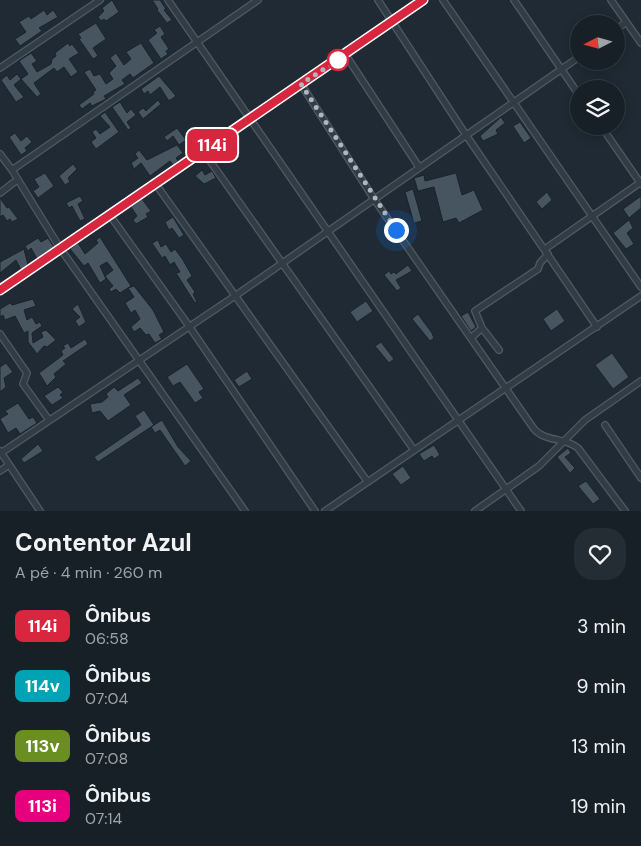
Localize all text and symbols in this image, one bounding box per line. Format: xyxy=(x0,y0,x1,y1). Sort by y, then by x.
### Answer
north arrow xyxy=(570,15,625,70)
map controls xyxy=(570,15,625,135)
unlabelled marker xyxy=(327,49,349,71)
button: layers xyxy=(570,80,625,135)
line badge: 114i xyxy=(177,129,247,161)
text: 114i xyxy=(197,133,227,157)
your location xyxy=(384,218,409,243)
text: Contentor Azul xyxy=(15,527,192,558)
button: heart xyxy=(574,528,626,580)
text: A pé · 4 min · 260 m xyxy=(15,562,162,583)
text: Ônibus xyxy=(85,603,151,628)
text: 114i xyxy=(28,614,57,638)
text: 3 min xyxy=(577,614,626,639)
text: 06:58 xyxy=(85,628,129,649)
text: Ônibus xyxy=(85,663,151,688)
text: 114v xyxy=(25,674,60,698)
text: 9 min xyxy=(577,674,626,699)
text: 07:04 xyxy=(85,688,128,709)
text: Ônibus xyxy=(85,723,151,748)
text: 113v xyxy=(25,734,60,758)
text: 13 min xyxy=(571,734,626,759)
text: 07:08 xyxy=(85,748,128,769)
text: Ônibus xyxy=(85,783,151,808)
text: 113i xyxy=(28,794,57,818)
text: 19 min xyxy=(571,794,626,819)
text: 07:14 xyxy=(85,808,122,829)

